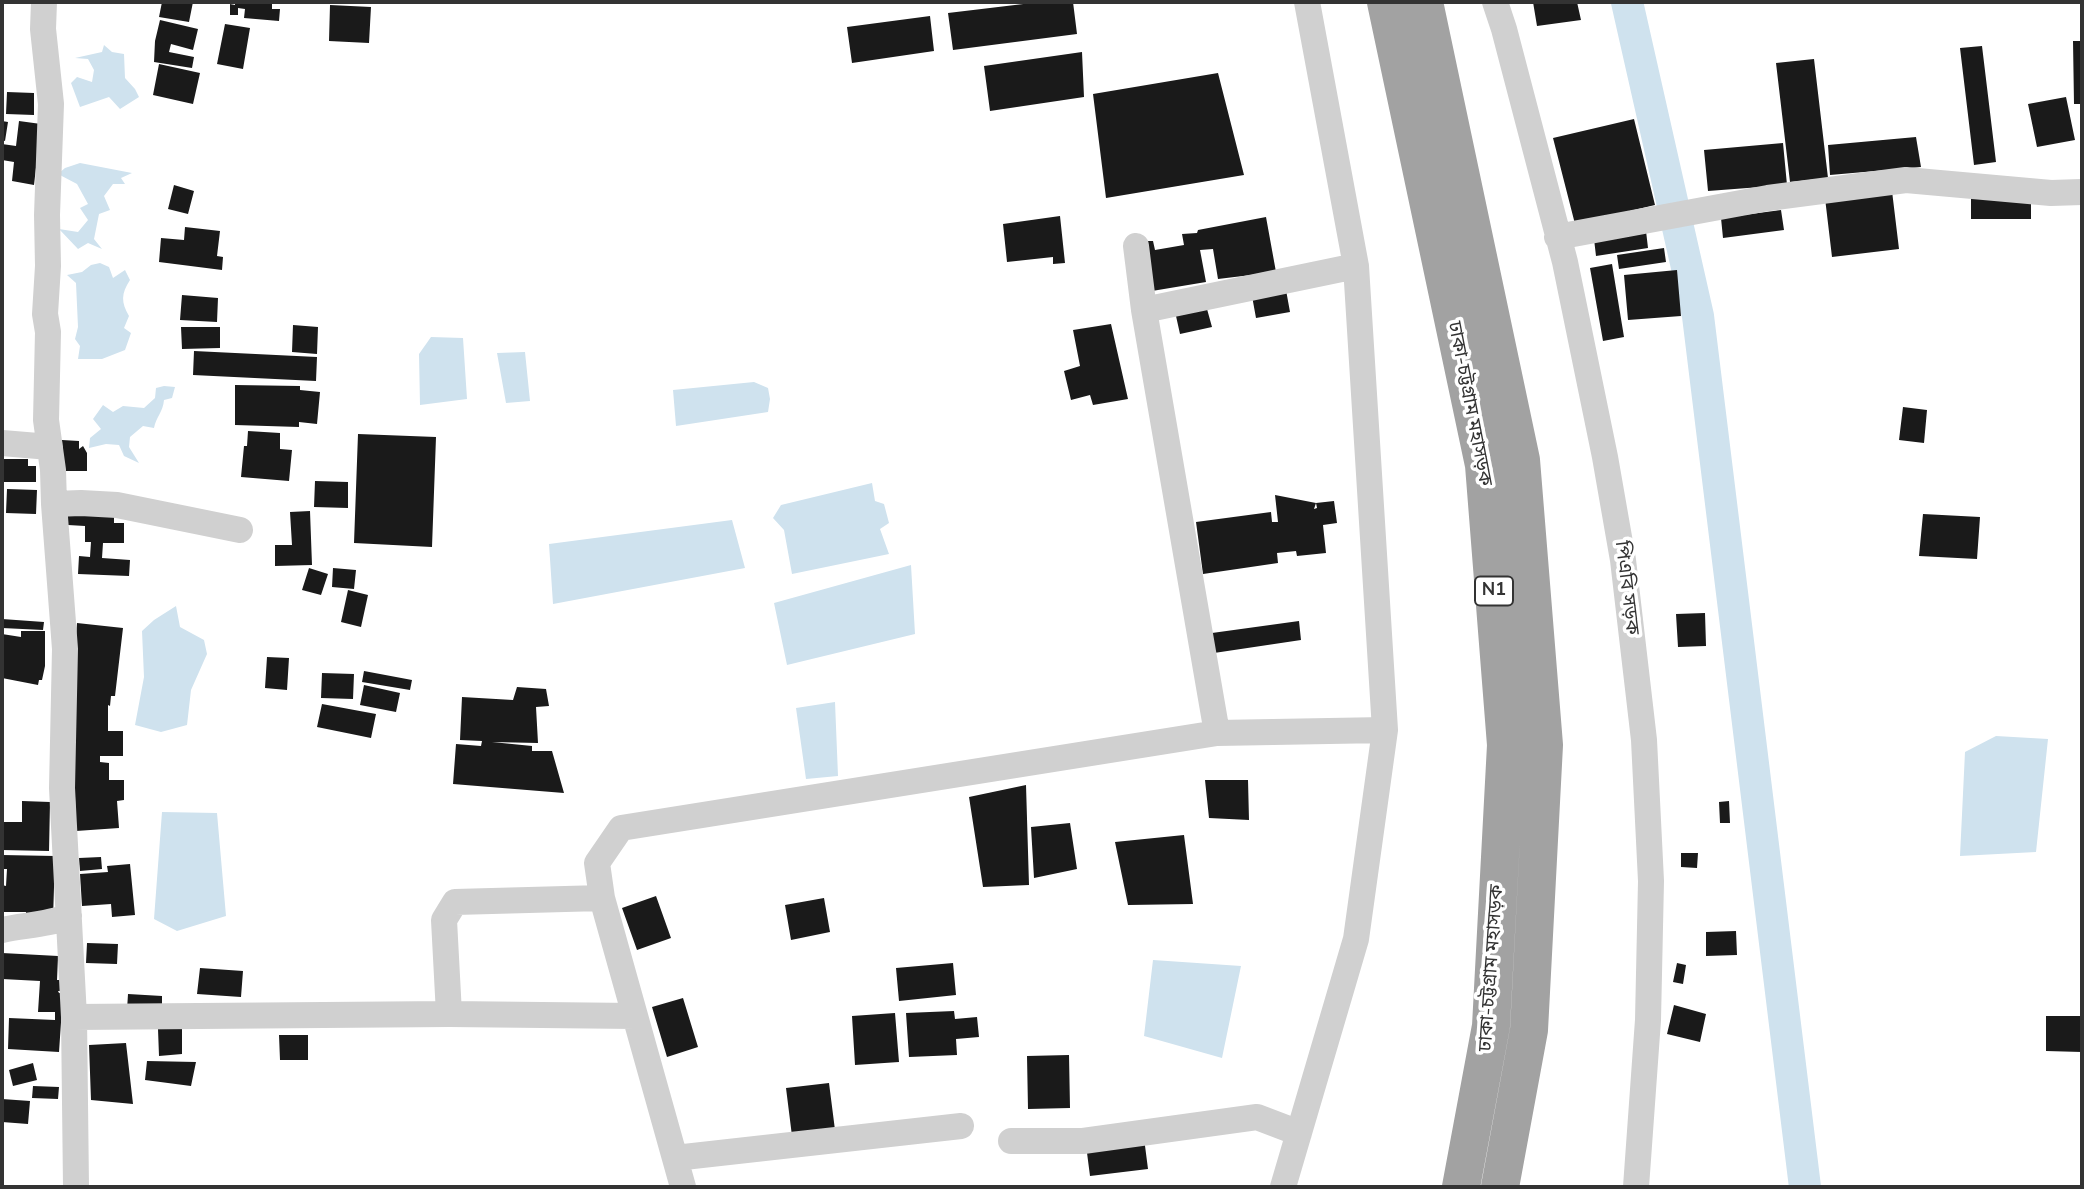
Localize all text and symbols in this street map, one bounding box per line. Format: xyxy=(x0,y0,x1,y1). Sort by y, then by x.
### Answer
street label: ঢাকা-চট্টগ্রাম মহাসড়ক xyxy=(1442,320,1496,488)
street label: পিএবি সড়ক xyxy=(1609,540,1643,636)
road number: N1 xyxy=(1475,576,1513,606)
street label: ঢাকা-চট্টগ্রাম মহাসড়ক xyxy=(1475,884,1509,1052)

